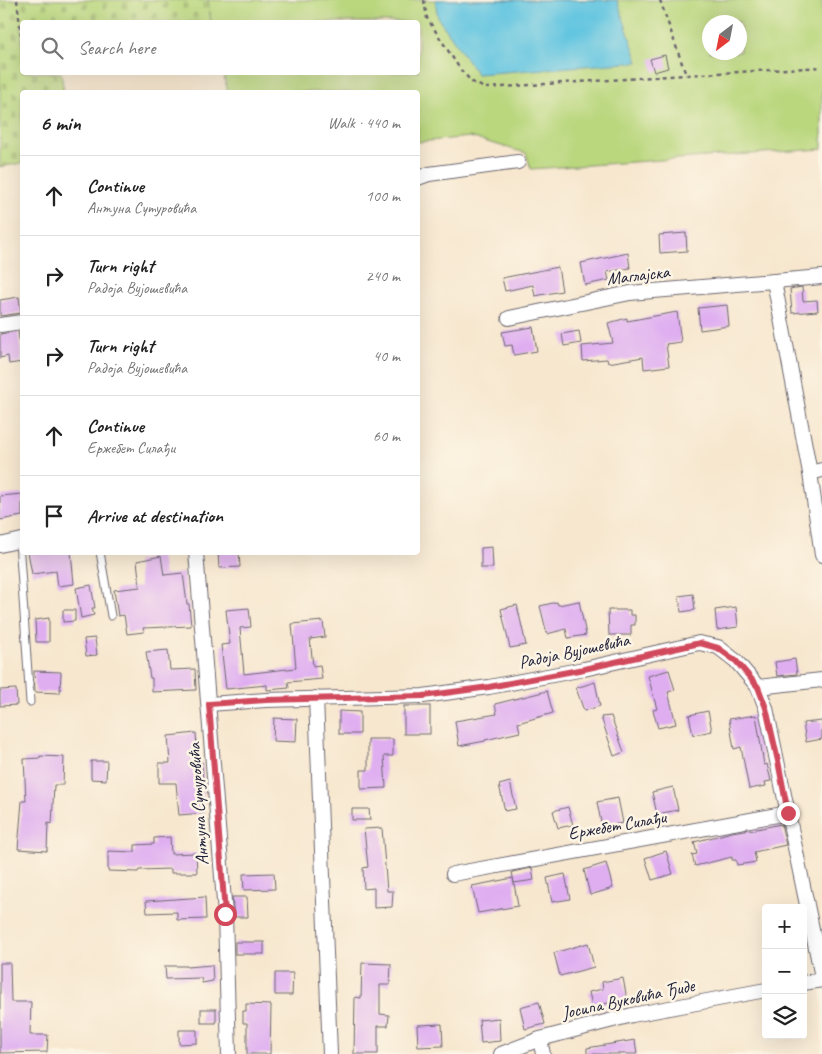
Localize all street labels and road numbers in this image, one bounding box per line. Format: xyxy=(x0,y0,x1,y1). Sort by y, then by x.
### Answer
street label: Маглајска xyxy=(605,260,672,290)
street label: Радоја Вујошевића xyxy=(517,628,633,673)
street label: Антуна Сутуровића xyxy=(183,741,213,866)
street label: Ержебет Силађи xyxy=(566,805,669,844)
street label: Јосипа Вуковића Ђиде xyxy=(559,974,698,1025)

